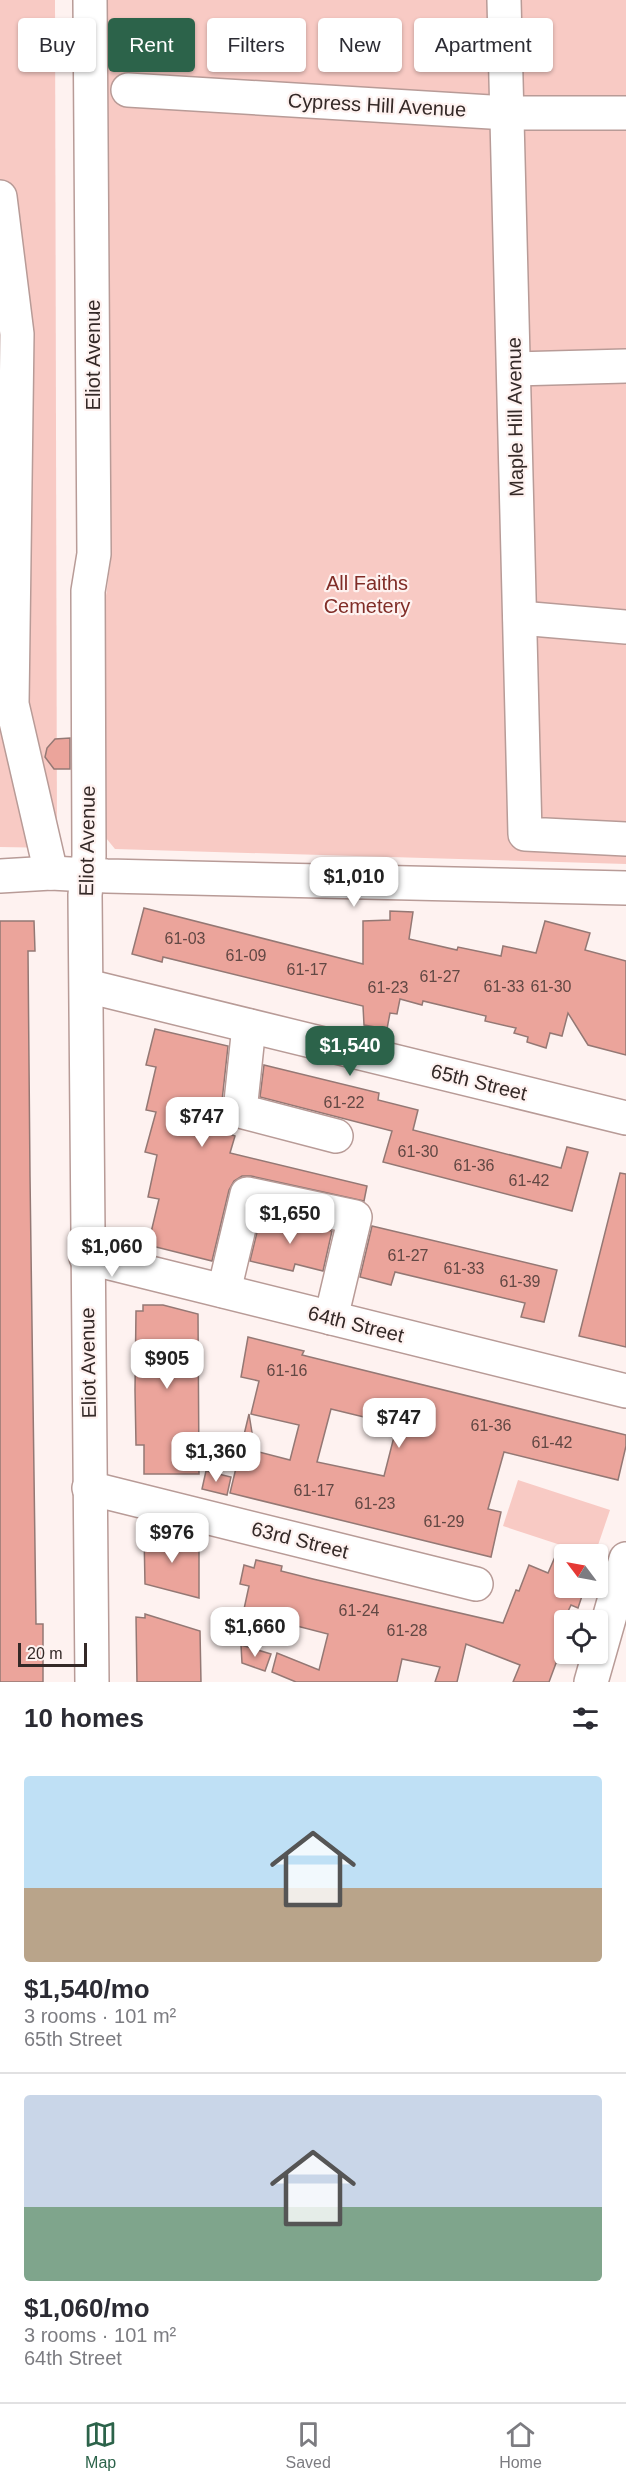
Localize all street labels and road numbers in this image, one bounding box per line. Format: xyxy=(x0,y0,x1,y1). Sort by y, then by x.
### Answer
street label: Cypress Hill Avenue xyxy=(287,89,467,121)
street label: Eliot Avenue xyxy=(82,300,104,410)
street label: Maple Hill Avenue xyxy=(503,337,527,497)
street label: Eliot Avenue xyxy=(75,785,99,897)
street label: 65th Street xyxy=(429,1059,530,1105)
street label: 64th Street xyxy=(306,1301,407,1347)
street label: Eliot Avenue xyxy=(76,1307,100,1419)
street label: 63rd Street xyxy=(249,1517,351,1563)

